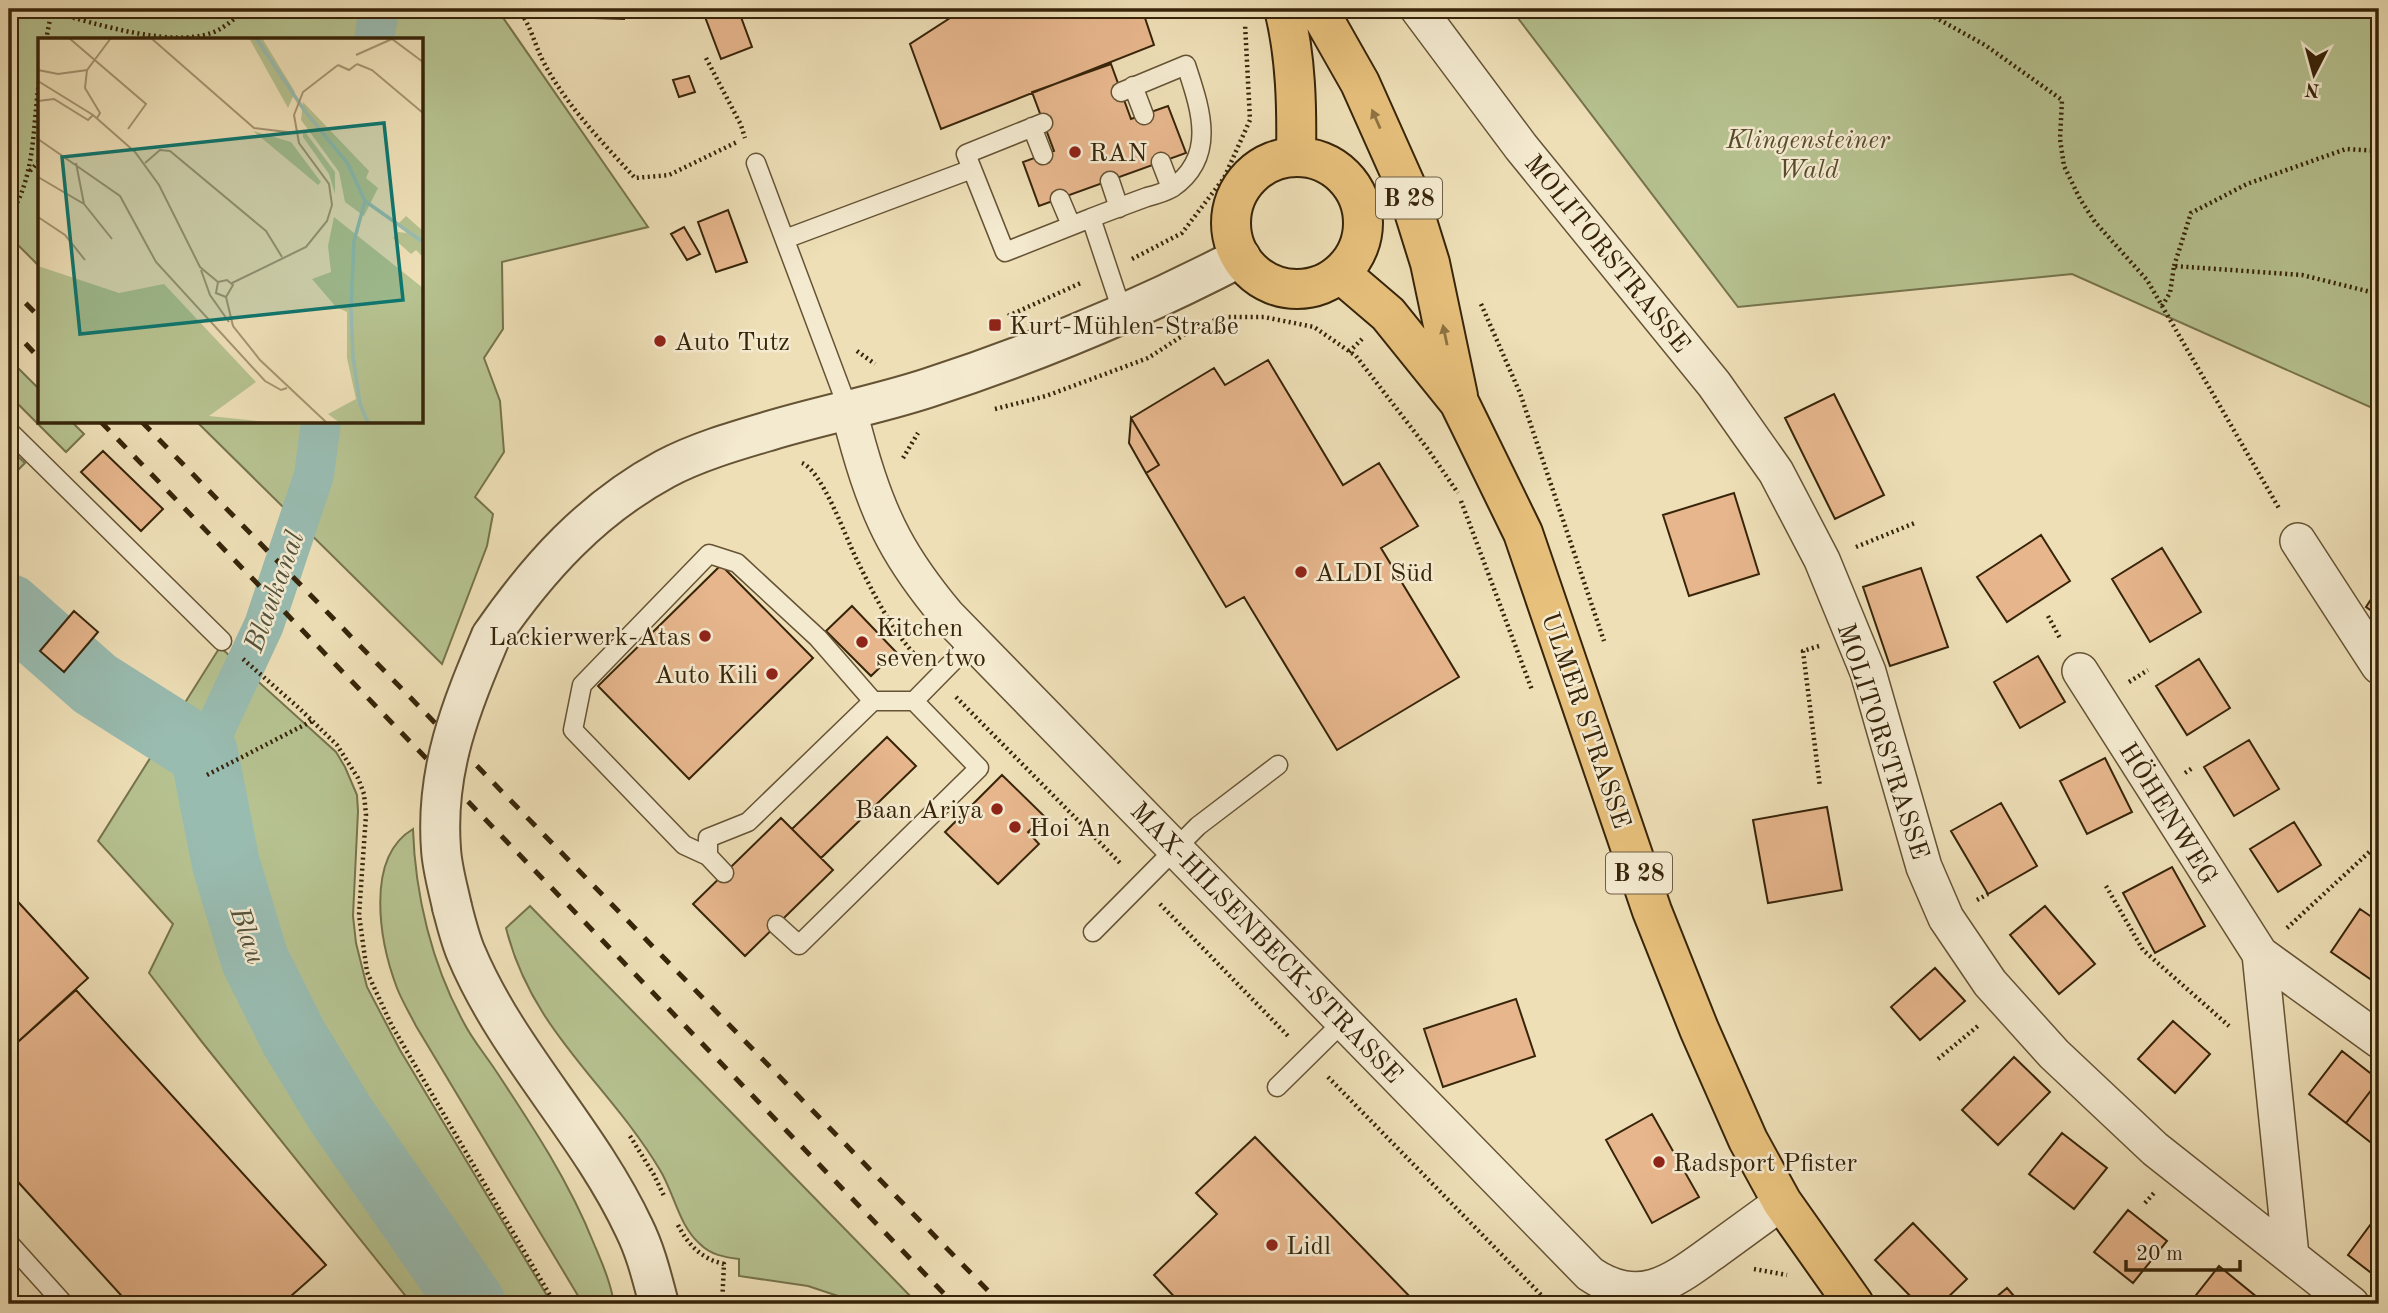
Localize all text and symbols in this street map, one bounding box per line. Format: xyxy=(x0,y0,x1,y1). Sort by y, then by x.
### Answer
inset map xyxy=(38,38,424,424)
north arrow xyxy=(2280,38,2350,108)
text: N xyxy=(2304,78,2321,99)
one-way arrow xyxy=(1370,109,1382,129)
park label: Klingensteiner Wald xyxy=(1725,128,1891,184)
place label: RAN xyxy=(1089,141,1148,167)
marker: RAN xyxy=(1067,144,1083,160)
street label: MOLITORSTRASSE xyxy=(1519,150,1694,358)
road number: B 28 xyxy=(1376,178,1442,218)
place label: Kurt-Mühlen-Straße xyxy=(1009,314,1239,340)
marker: Kurt-Mühlen-Straße xyxy=(987,317,1003,333)
one-way arrow xyxy=(1440,324,1451,346)
place label: Auto Tutz xyxy=(674,330,790,356)
marker: Auto Tutz xyxy=(652,333,668,349)
water label: Blaukanal xyxy=(241,528,311,657)
place label: ALDI Süd xyxy=(1315,561,1434,587)
marker: ALDI Süd xyxy=(1293,564,1309,580)
street label: ULMER STRASSE xyxy=(1536,609,1634,832)
place label: Kitchen seven two xyxy=(876,616,986,672)
street label: MOLITORSTRASSE xyxy=(1832,620,1933,863)
place label: Lackierwerk-Atas xyxy=(488,625,691,651)
marker: Lackierwerk-Atas xyxy=(697,628,713,644)
marker: Kitchen seven two xyxy=(854,634,870,650)
place label: Auto Kili xyxy=(654,663,758,689)
marker: Auto Kili xyxy=(764,666,780,682)
street label: HÖHENWEG xyxy=(2113,737,2225,889)
place label: Baan Ariya xyxy=(855,798,983,824)
street label: MAX-HILSENBECK-STRASSE xyxy=(1125,798,1407,1089)
marker: Baan Ariya xyxy=(989,801,1005,817)
place label: Hoi An xyxy=(1029,816,1111,842)
marker: Hoi An xyxy=(1007,819,1023,835)
road number: B 28 xyxy=(1606,852,1672,894)
water label: Blau xyxy=(223,903,269,968)
place label: Radsport Pfister xyxy=(1673,1151,1858,1177)
marker: Radsport Pfister xyxy=(1651,1154,1667,1170)
scale bar xyxy=(2126,1229,2239,1273)
place label: Lidl xyxy=(1286,1234,1331,1260)
marker: Lidl xyxy=(1264,1237,1280,1253)
text: 20 m xyxy=(2136,1244,2183,1265)

